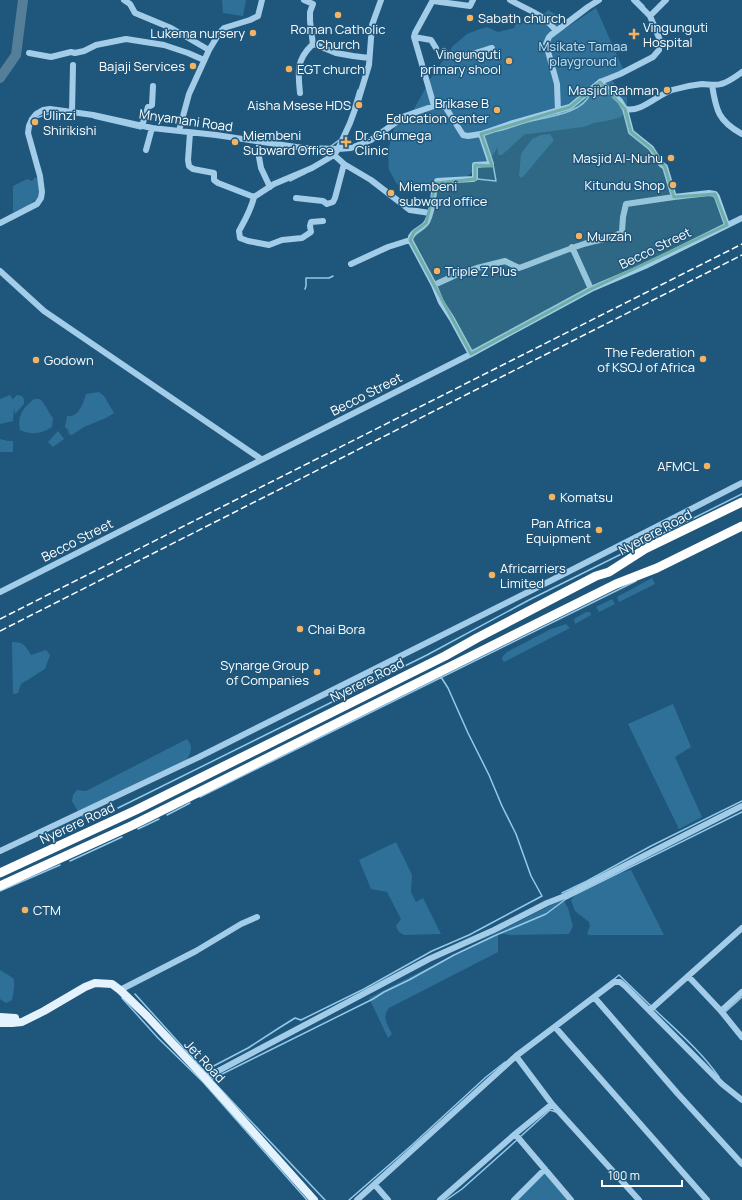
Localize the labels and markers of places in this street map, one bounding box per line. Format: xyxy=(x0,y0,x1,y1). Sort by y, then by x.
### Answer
place label: Sabath church xyxy=(478,9,566,27)
marker: Roman Catholic Church xyxy=(333,10,343,20)
marker: Sabath church xyxy=(465,13,475,23)
place label: Vingunguti Hospital xyxy=(643,18,708,51)
place label: Roman Catholic Church xyxy=(291,20,385,53)
place label: Lukema nursery xyxy=(150,24,245,42)
marker: Lukema nursery xyxy=(248,28,258,38)
marker: Vingunguti Hospital xyxy=(628,28,640,40)
place label: Vingunguti primary shool xyxy=(420,45,501,78)
marker: Vingunguti primary shool xyxy=(504,56,514,66)
place label: Bajaji Services xyxy=(99,57,185,75)
place label: EGT church xyxy=(297,60,365,78)
marker: Bajaji Services xyxy=(188,61,198,71)
marker: EGT church xyxy=(284,64,294,74)
place label: Masjid Rahman xyxy=(568,81,659,99)
marker: Masjid Rahman xyxy=(662,85,672,95)
place label: Brikase B Education center xyxy=(386,94,489,127)
place label: Aisha Msese HDS xyxy=(247,96,351,114)
marker: Aisha Msese HDS xyxy=(354,100,364,110)
marker: Brikase B Education center xyxy=(492,105,502,115)
place label: Ulinzi Shirikishi xyxy=(43,106,97,139)
marker: Ulinzi Shirikishi xyxy=(30,117,40,127)
place label: Miembeni Subward Office xyxy=(243,126,334,159)
place label: Dr. Ghumega Clinic xyxy=(355,126,431,159)
marker: Dr. Ghumega Clinic xyxy=(340,136,352,148)
marker: Miembeni Subward Office xyxy=(230,137,240,147)
place label: Masjid Al-Nuhu xyxy=(573,149,663,167)
marker: Masjid Al-Nuhu xyxy=(666,153,676,163)
place label: Kitundu Shop xyxy=(584,176,665,194)
place label: Miembeni subwqrd office xyxy=(399,177,488,210)
marker: Kitundu Shop xyxy=(668,180,678,190)
marker: Miembeni subwqrd office xyxy=(386,188,396,198)
place label: Murzah xyxy=(587,227,632,245)
marker: Murzah xyxy=(574,231,584,241)
place label: Triple Z Plus xyxy=(445,262,517,280)
marker: Triple Z Plus xyxy=(432,266,442,276)
place label: The Federation of KSOJ of Africa xyxy=(597,343,695,376)
place label: Godown xyxy=(44,351,94,369)
marker: The Federation of KSOJ of Africa xyxy=(698,354,708,364)
marker: Godown xyxy=(31,355,41,365)
place label: AFMCL xyxy=(657,457,699,475)
marker: AFMCL xyxy=(702,461,712,471)
place label: Komatsu xyxy=(560,488,613,506)
marker: Komatsu xyxy=(547,492,557,502)
place label: Pan Africa Equipment xyxy=(526,514,591,547)
marker: Pan Africa Equipment xyxy=(594,525,604,535)
place label: Africarriers Limited xyxy=(500,559,566,592)
marker: Africarriers Limited xyxy=(487,570,497,580)
place label: Chai Bora xyxy=(308,620,365,638)
marker: Chai Bora xyxy=(295,624,305,634)
place label: Synarge Group of Companies xyxy=(220,656,309,689)
marker: Synarge Group of Companies xyxy=(312,667,322,677)
place label: CTM xyxy=(33,901,61,919)
marker: CTM xyxy=(20,905,30,915)

